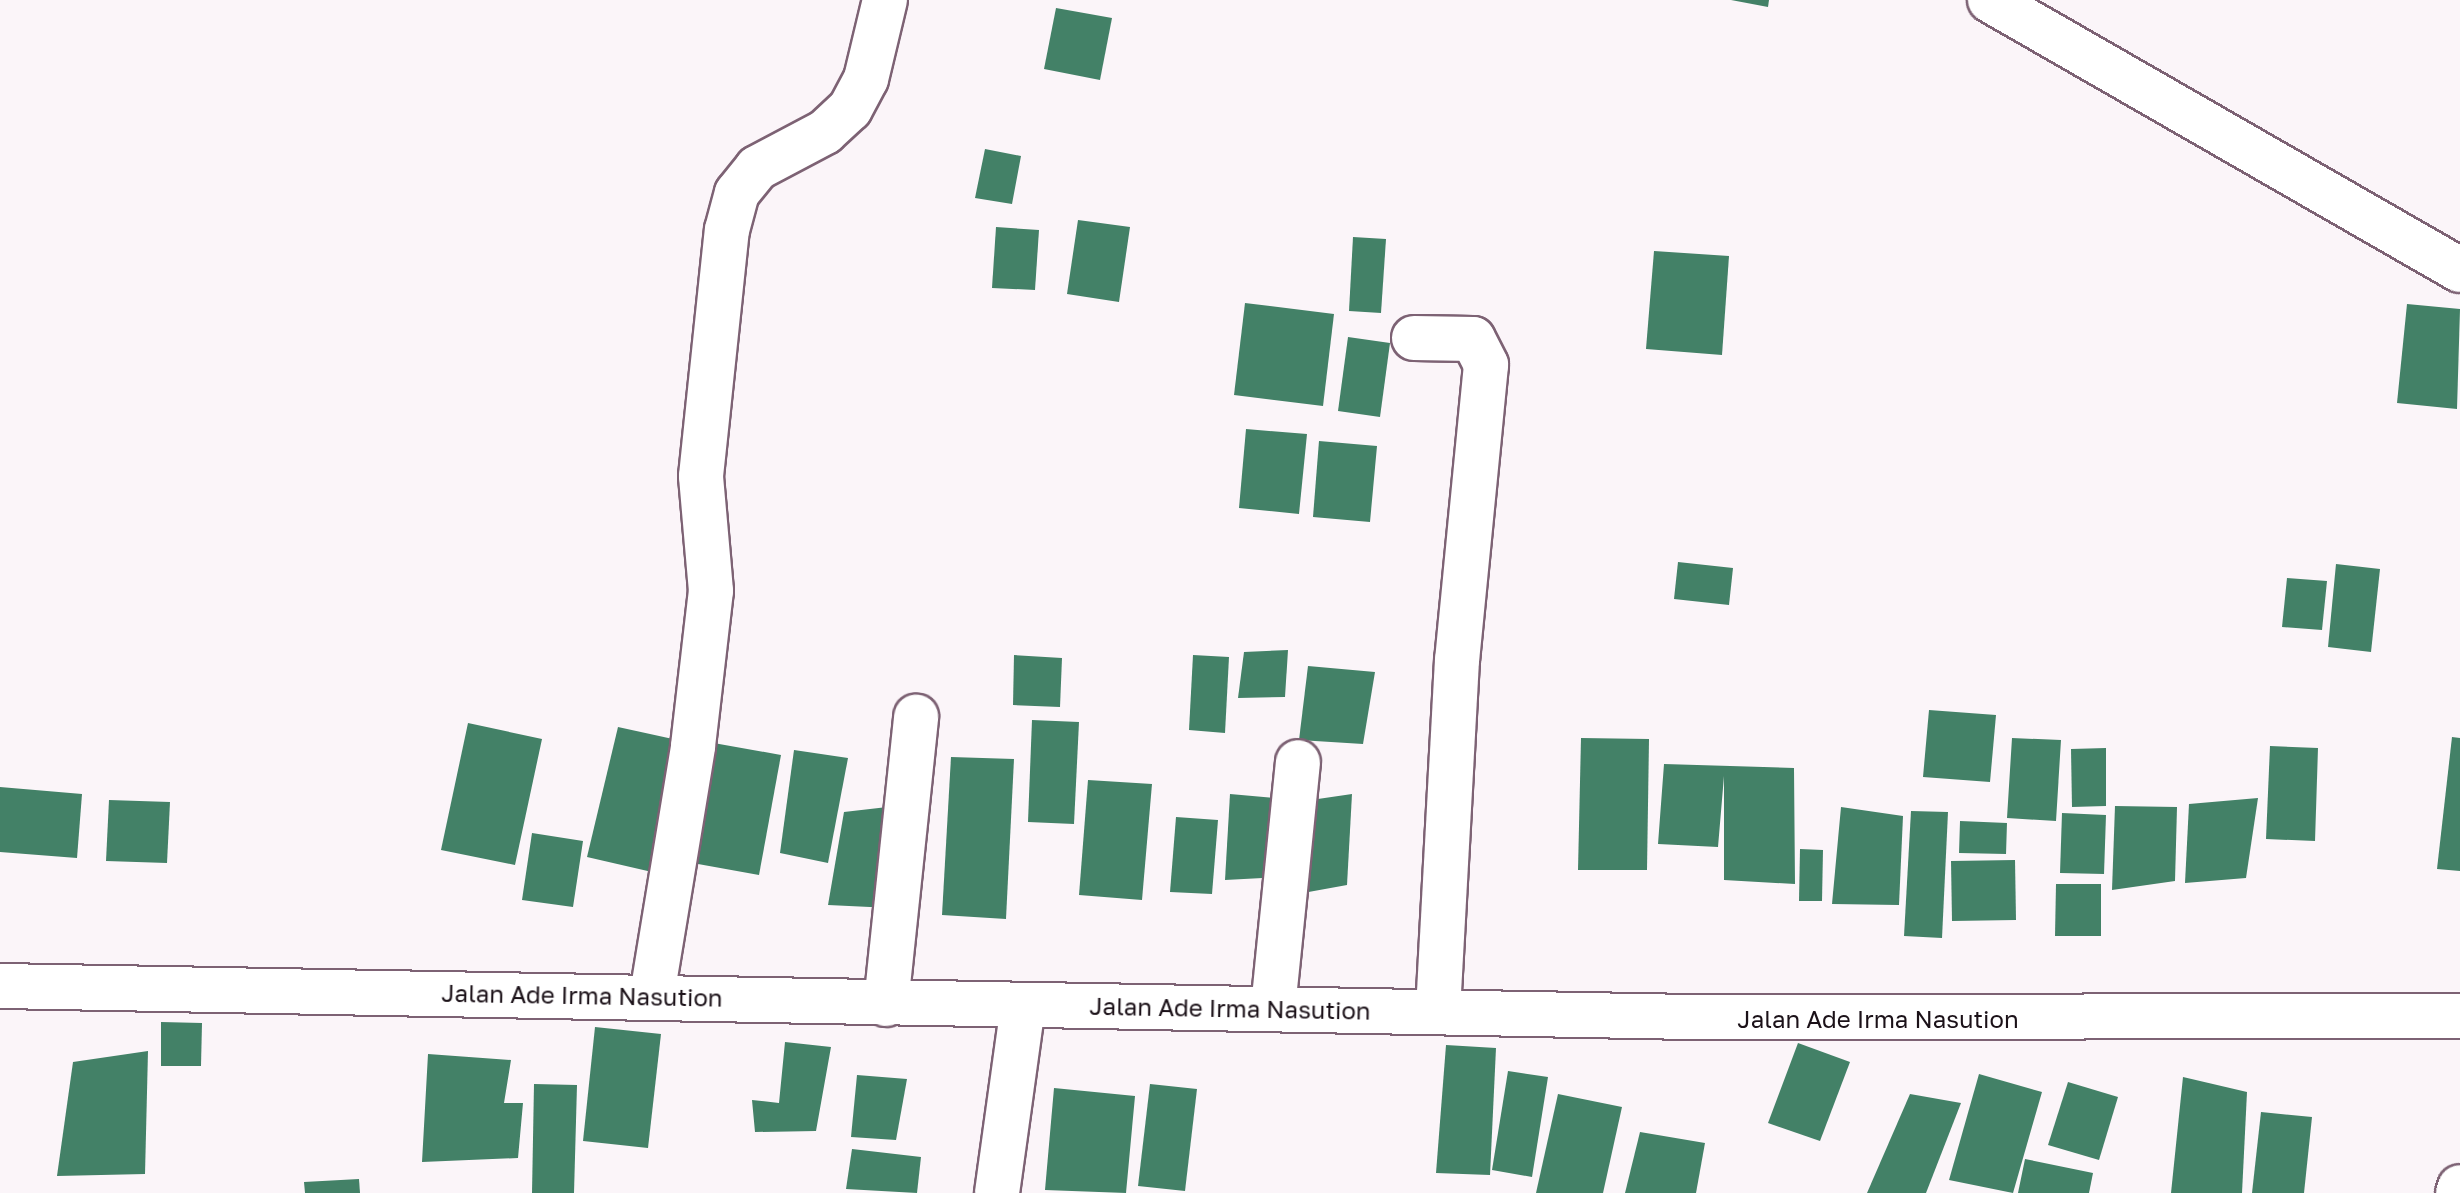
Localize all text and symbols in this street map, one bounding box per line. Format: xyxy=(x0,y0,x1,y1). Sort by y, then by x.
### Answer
street label: Jalan Ade Irma Nasution xyxy=(441,978,723,1012)
street label: Jalan Ade Irma Nasution xyxy=(1089,991,1371,1025)
street label: Jalan Ade Irma Nasution xyxy=(1737,1005,2019,1033)

